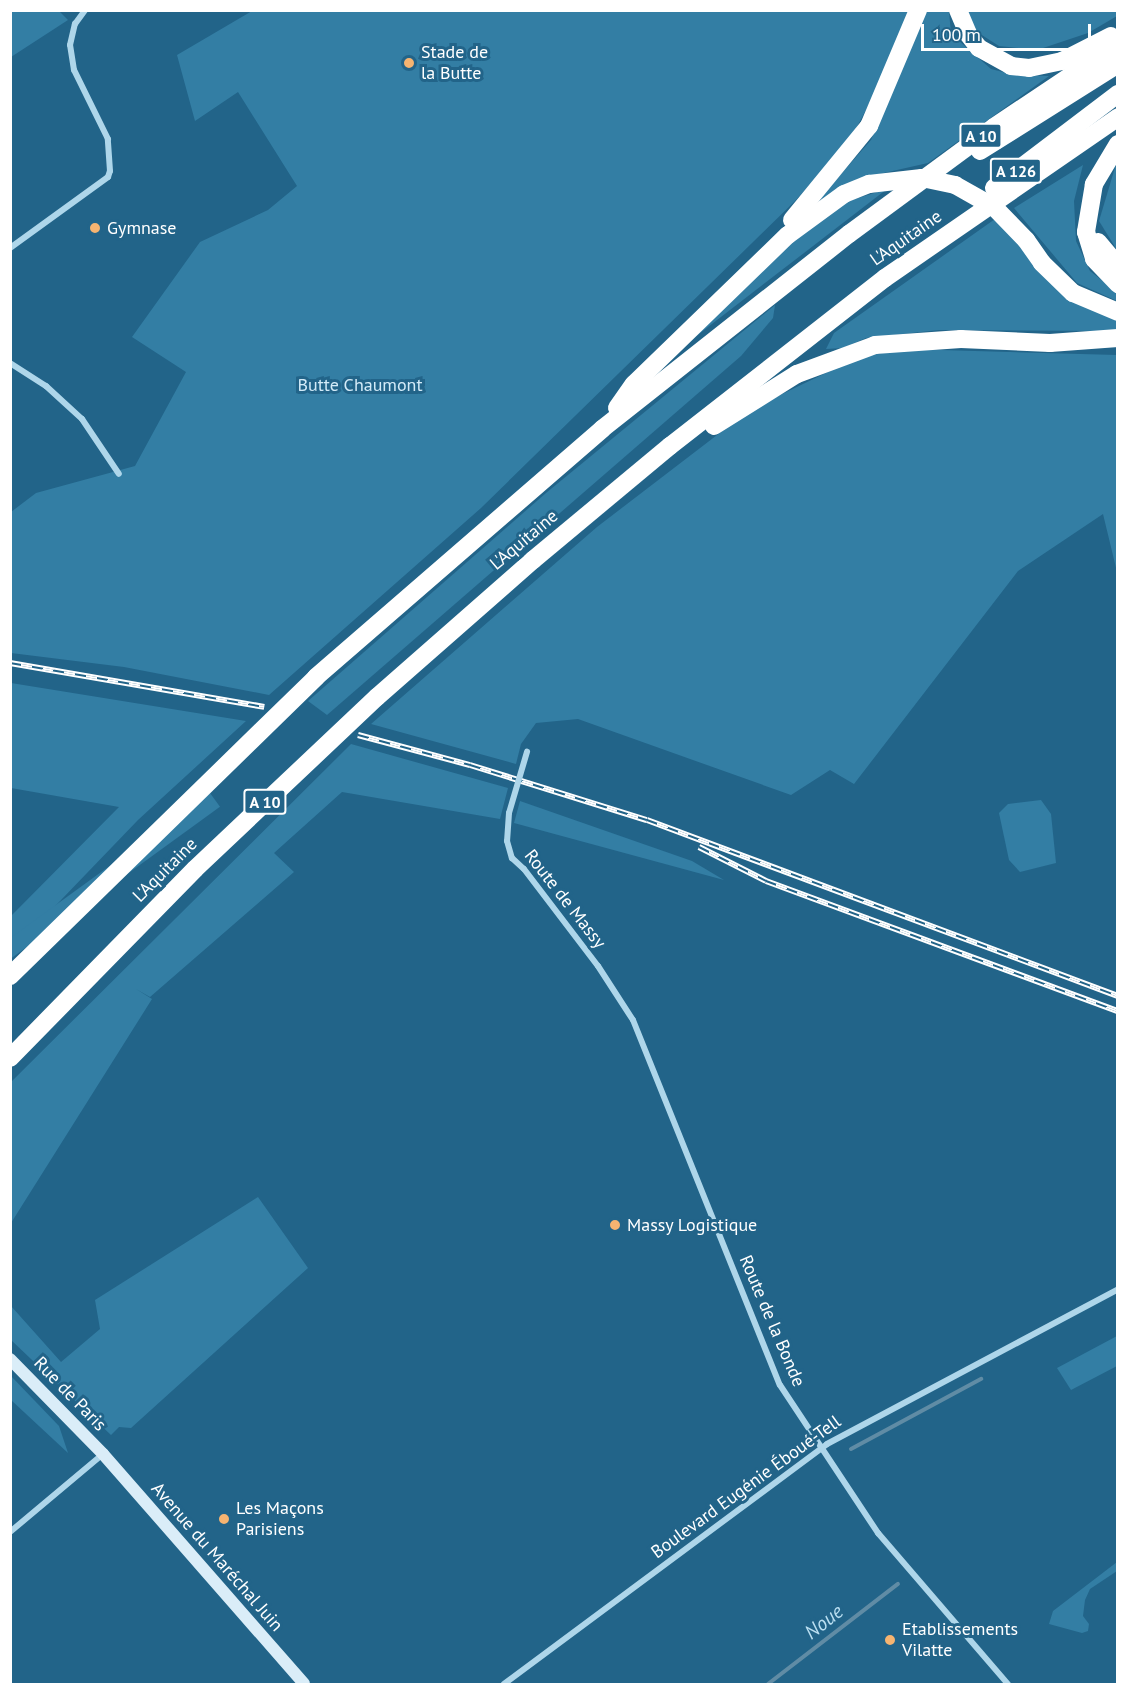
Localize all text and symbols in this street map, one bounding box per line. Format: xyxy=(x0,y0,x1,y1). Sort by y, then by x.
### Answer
scale bar xyxy=(924,12,1094,50)
text: 100 m xyxy=(932,23,981,46)
place label: Stade de la Butte xyxy=(421,42,488,84)
marker: Stade de la Butte xyxy=(402,56,416,70)
road number: A 10 xyxy=(958,123,1004,149)
road number: A 126 xyxy=(989,158,1043,184)
street label: L'Aquitaine xyxy=(866,206,946,270)
place label: Gymnase xyxy=(107,217,177,239)
marker: Gymnase xyxy=(88,221,102,235)
park label: Butte Chaumont xyxy=(297,374,423,396)
street label: L'Aquitaine xyxy=(486,505,562,575)
road number: A 10 xyxy=(242,789,288,815)
street label: L'Aquitaine xyxy=(128,833,202,907)
street label: Route de Massy xyxy=(520,845,610,953)
place label: Massy Logistique xyxy=(627,1214,758,1236)
marker: Massy Logistique xyxy=(608,1218,622,1232)
street label: Route de la Bonde xyxy=(735,1252,809,1390)
street label: Rue de Paris xyxy=(29,1352,111,1436)
street label: Boulevard Eugénie Éboué-Tell xyxy=(647,1411,845,1563)
street label: Avenue du Maréchal Juin xyxy=(147,1478,287,1636)
place label: Les Maçons Parisiens xyxy=(236,1498,324,1540)
marker: Les Maçons Parisiens xyxy=(217,1512,231,1526)
water label: Noue xyxy=(800,1600,848,1644)
place label: Etablissements Vilatte xyxy=(902,1619,1018,1662)
marker: Etablissements Vilatte xyxy=(883,1633,897,1647)

